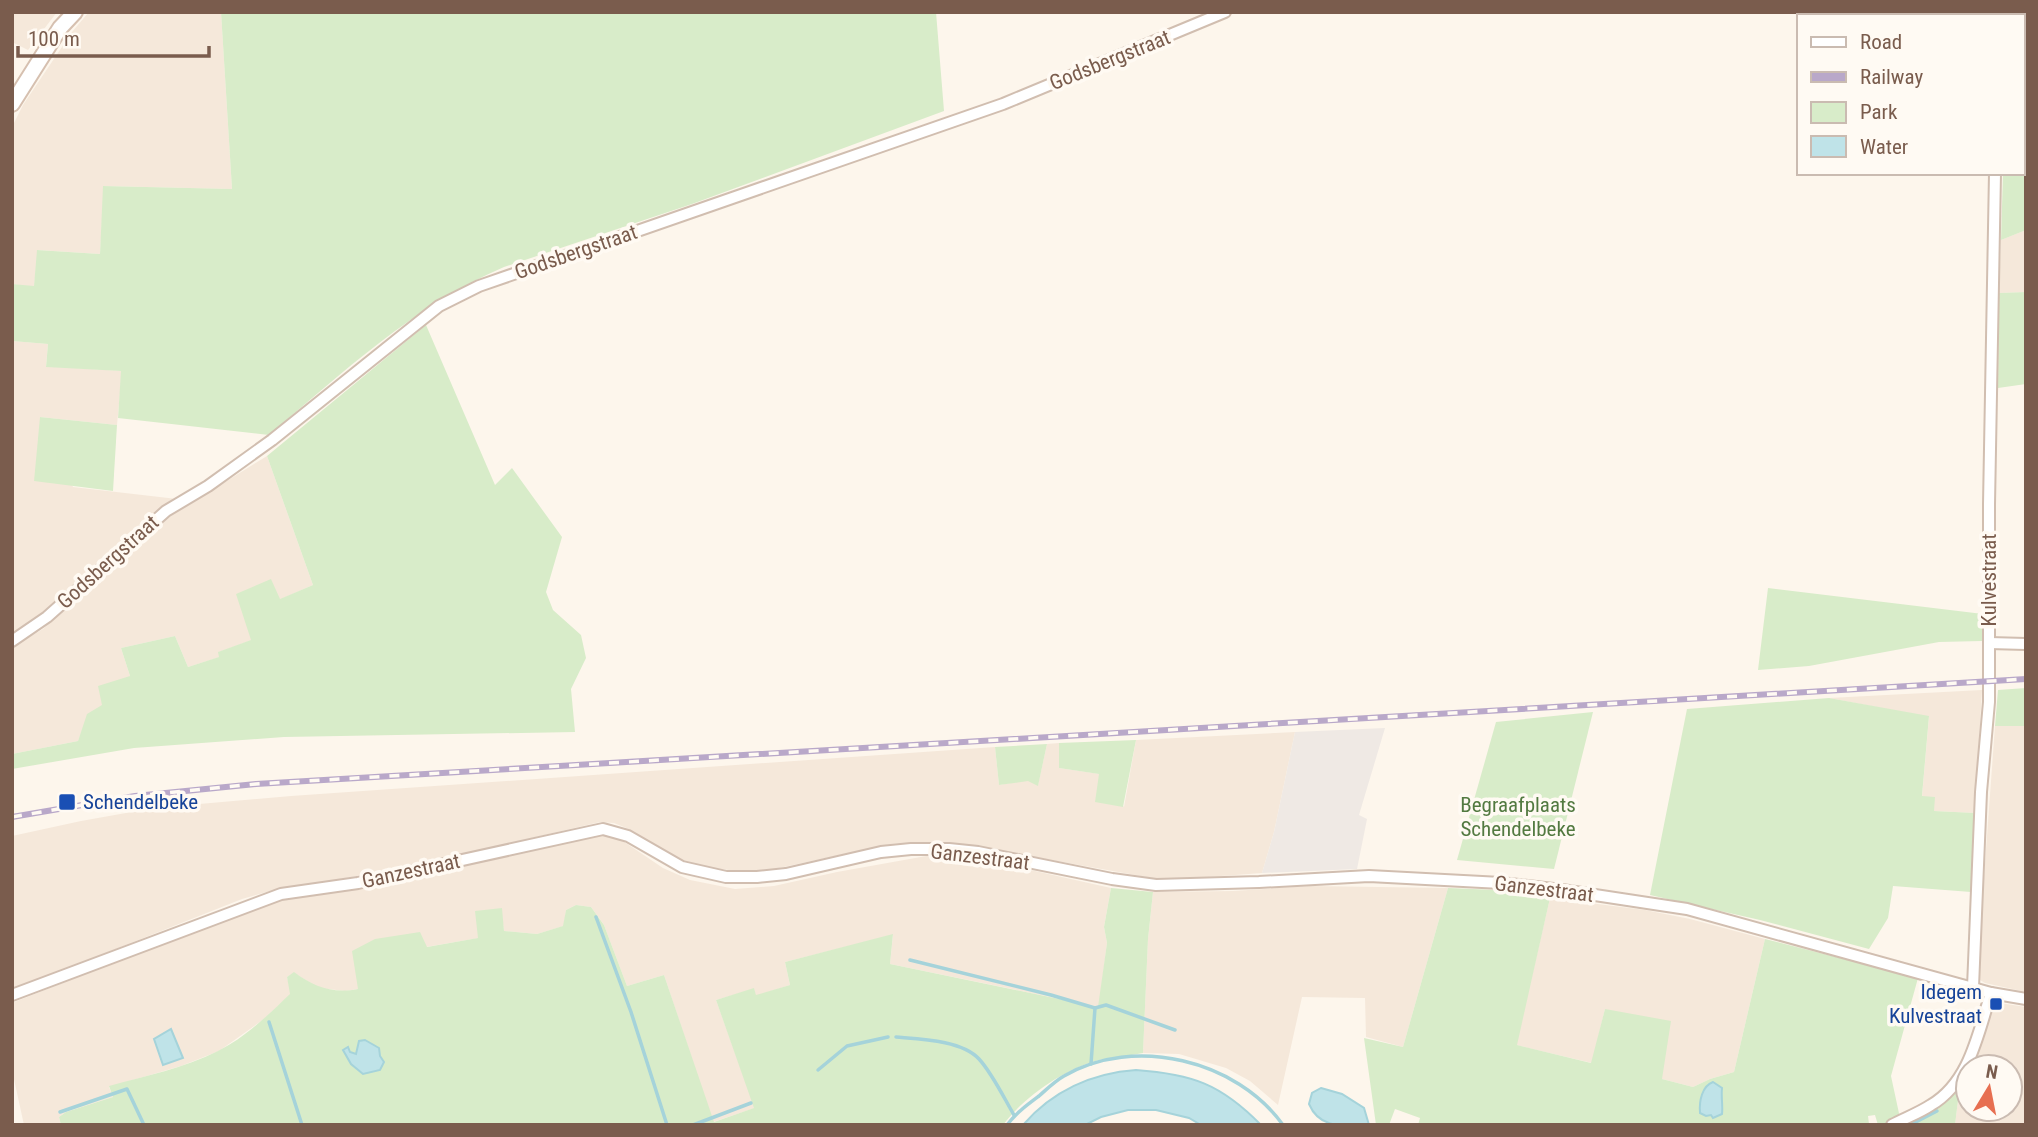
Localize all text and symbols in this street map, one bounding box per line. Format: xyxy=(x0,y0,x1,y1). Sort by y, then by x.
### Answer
scale bar xyxy=(18,14,208,58)
legend xyxy=(1797,14,2024,175)
street label: Godsbergstraat xyxy=(1046,25,1174,95)
text: 100 m xyxy=(28,27,80,51)
text: Road xyxy=(1860,30,1902,54)
text: Railway xyxy=(1860,65,1923,89)
text: Park xyxy=(1860,100,1898,124)
text: Water xyxy=(1860,135,1908,159)
street label: Godsbergstraat xyxy=(512,220,640,284)
street label: Godsbergstraat xyxy=(52,510,164,614)
street label: Kulvestraat xyxy=(1977,534,2001,627)
place label: Schendelbeke xyxy=(83,790,198,814)
marker: Schendelbeke xyxy=(57,792,77,812)
park label: Begraafplaats Schendelbeke xyxy=(1460,793,1576,841)
street label: Ganzestraat xyxy=(929,839,1031,875)
street label: Ganzestraat xyxy=(360,849,462,893)
street label: Ganzestraat xyxy=(1493,871,1595,907)
place label: Idegem Kulvestraat xyxy=(1889,980,1982,1028)
marker: Idegem Kulvestraat xyxy=(1988,996,2004,1012)
north arrow xyxy=(1954,1053,2024,1123)
text: N xyxy=(1984,1059,2000,1084)

